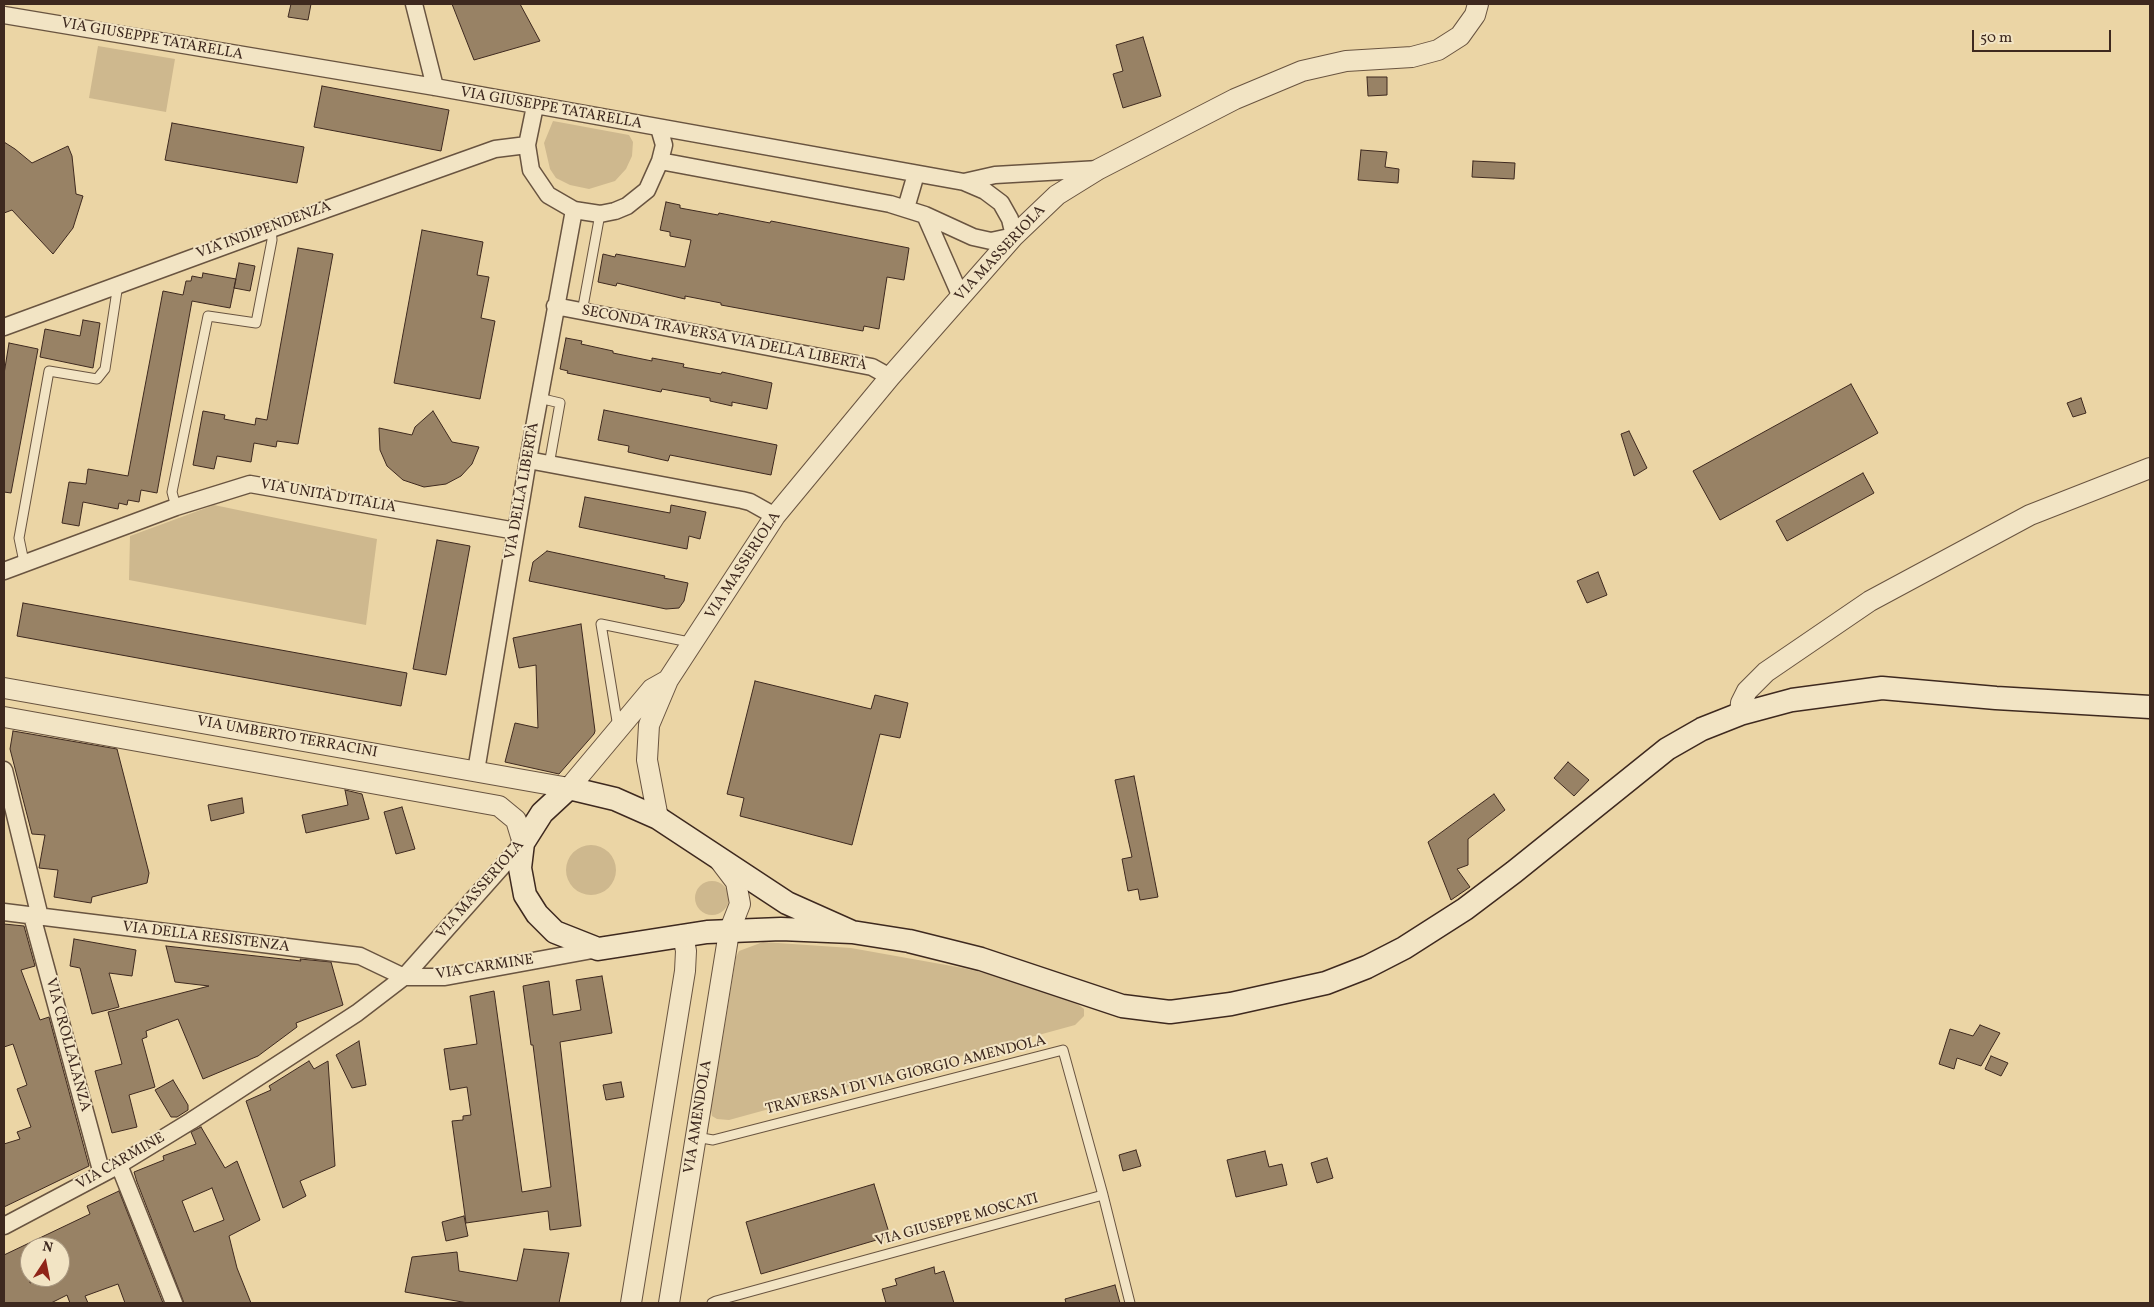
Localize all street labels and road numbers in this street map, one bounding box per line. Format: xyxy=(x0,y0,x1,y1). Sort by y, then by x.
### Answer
street label: VIA GIUSEPPE TATARELLA xyxy=(60,15,244,65)
street label: VIA GIUSEPPE TATARELLA xyxy=(459,84,643,134)
street label: VIA INDIPENDENZA xyxy=(194,198,334,264)
street label: VIA MASSERIOLA xyxy=(952,202,1050,306)
street label: SECONDA TRAVERSA VIA DELLA LIBERTÀ xyxy=(580,302,868,376)
street label: VIA DELLA LIBERTÀ xyxy=(502,421,544,561)
street label: VIA UNITÀ D'ITALIA xyxy=(259,476,397,518)
street label: VIA MASSERIOLA xyxy=(702,509,786,623)
street label: VIA UMBERTO TERRACINI xyxy=(195,713,379,763)
street label: VIA MASSERIOLA xyxy=(433,837,529,943)
street label: VIA DELLA RESISTENZA xyxy=(121,919,291,957)
street label: VIA CARMINE xyxy=(435,951,535,985)
street label: VIA CROLLALANZA xyxy=(40,976,94,1114)
street label: TRAVERSA I DI VIA GIORGIO AMENDOLA xyxy=(764,1032,1048,1120)
street label: VIA AMENDOLA xyxy=(681,1059,717,1175)
street label: VIA CARMINE xyxy=(74,1129,168,1195)
street label: VIA GIUSEPPE MOSCATI xyxy=(873,1191,1041,1251)

